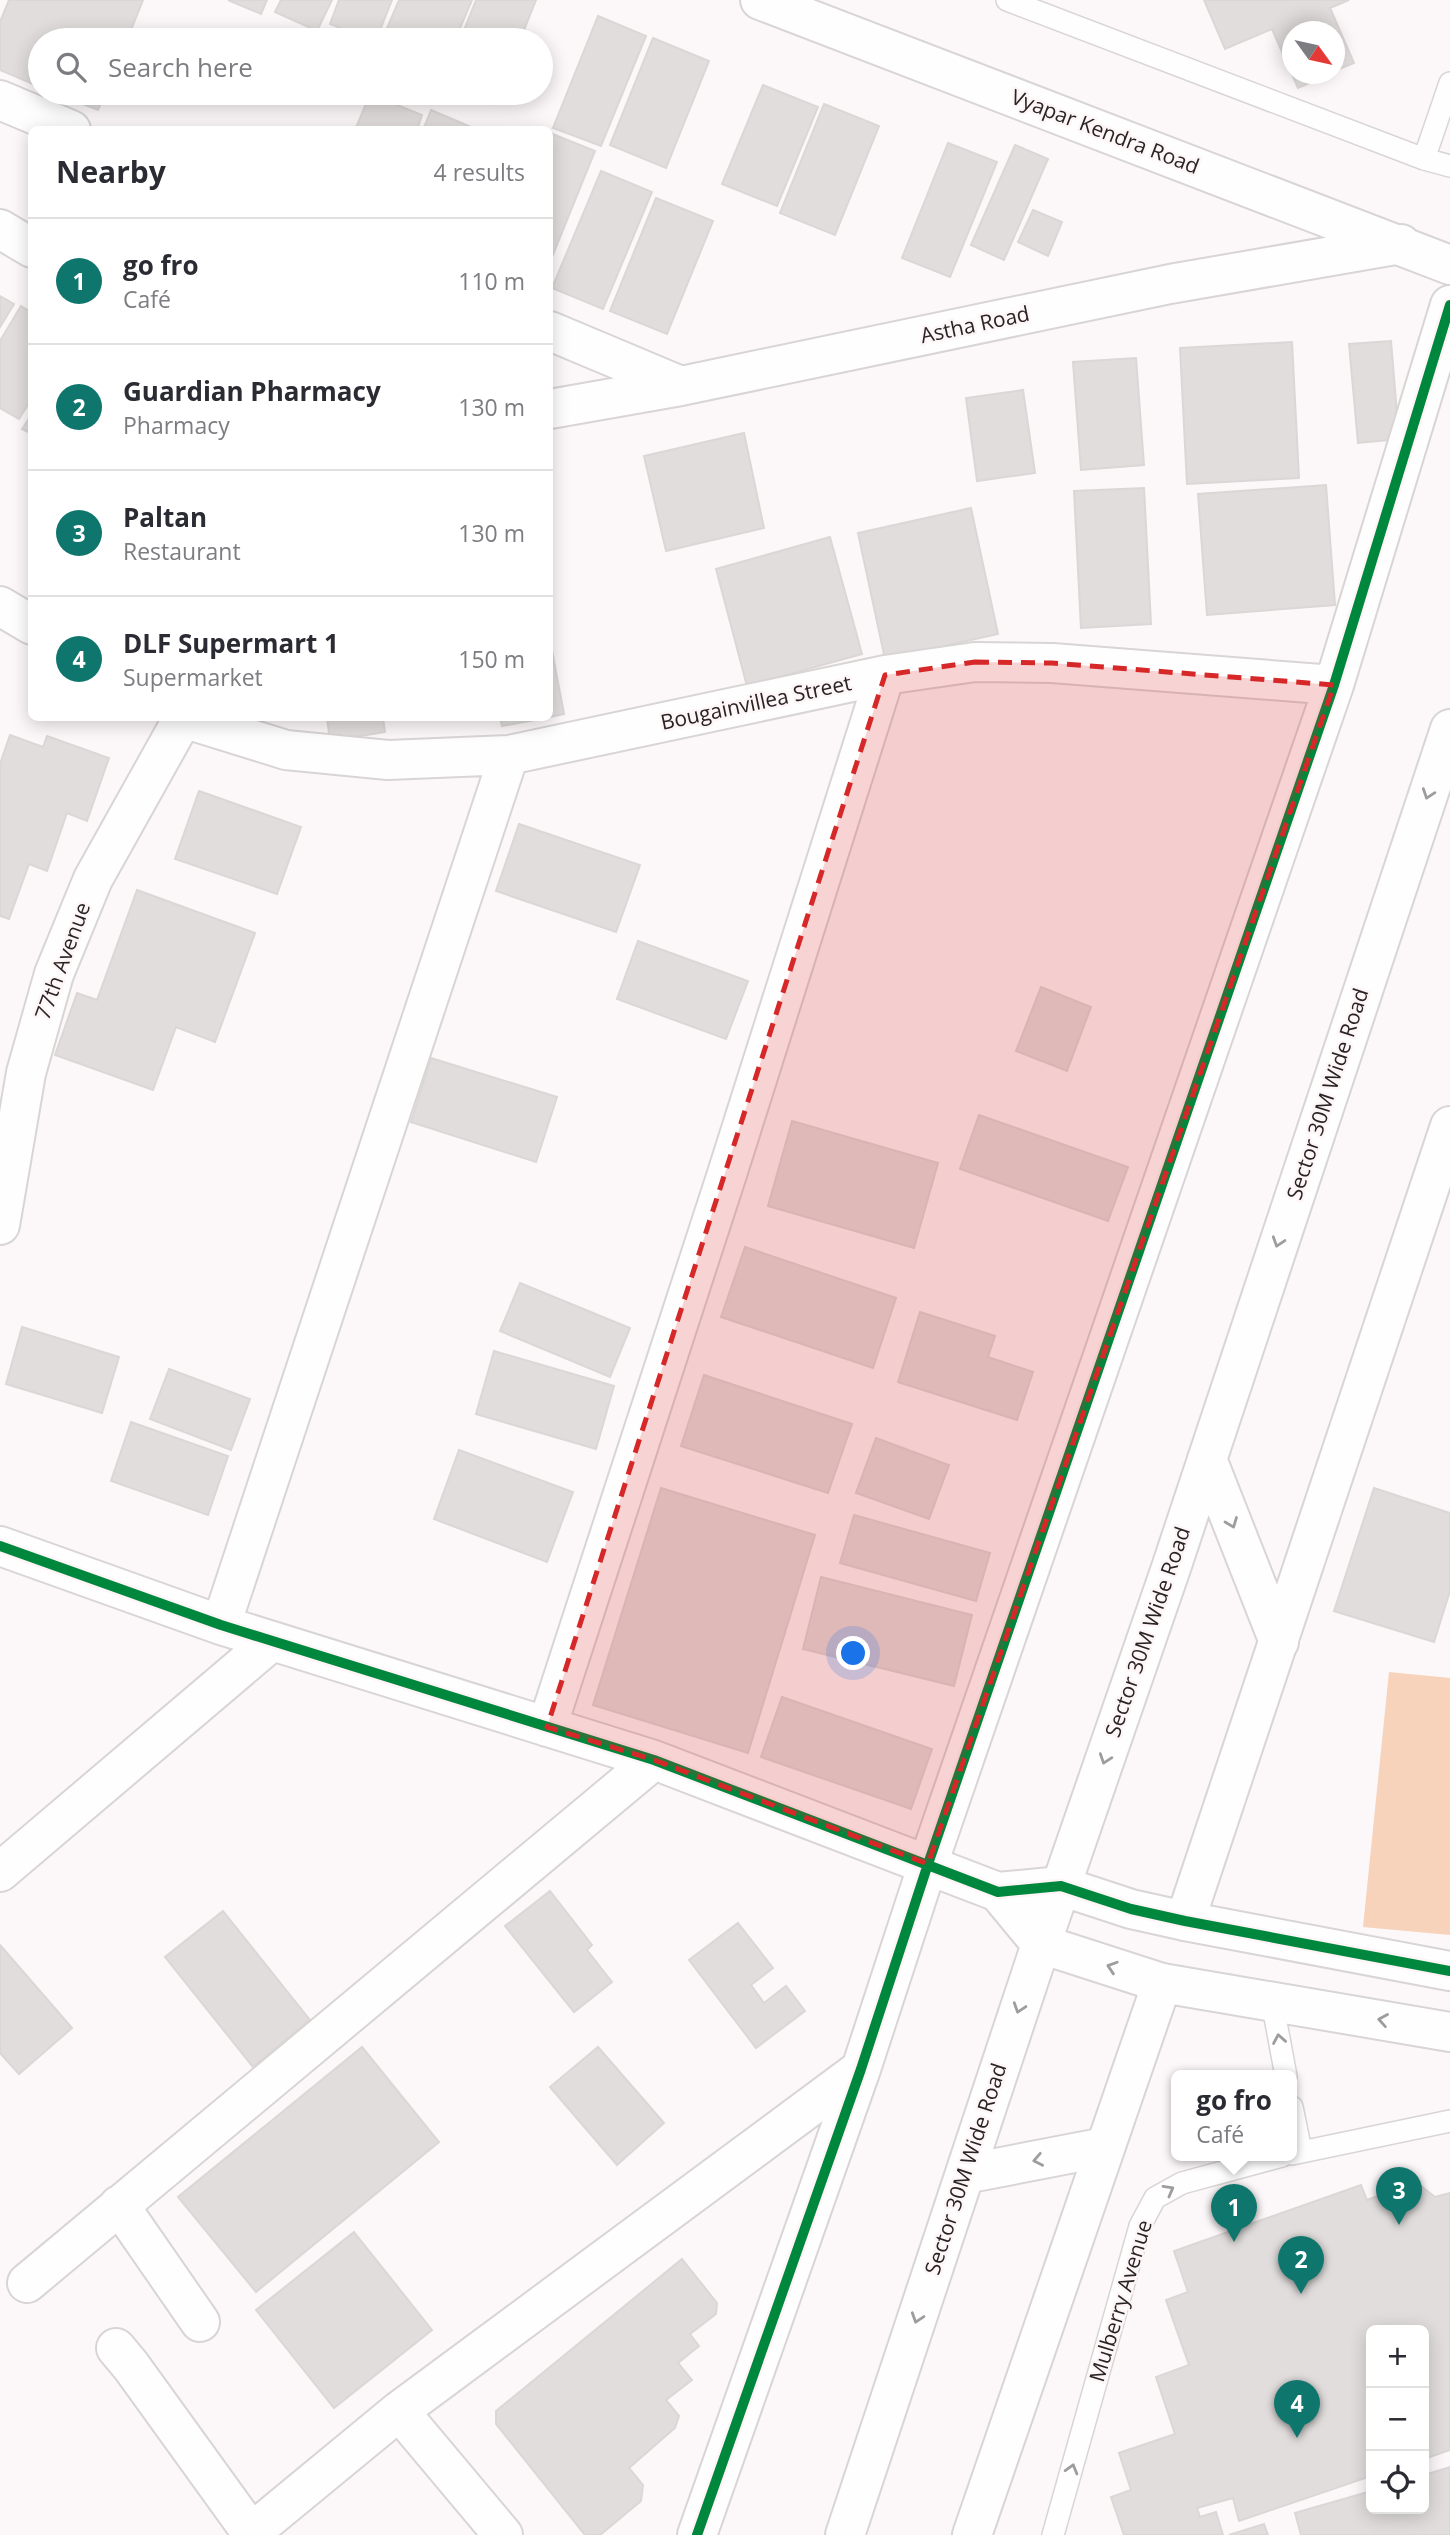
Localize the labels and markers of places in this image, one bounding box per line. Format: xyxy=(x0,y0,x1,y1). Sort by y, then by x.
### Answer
pin: 3 xyxy=(1376,2167,1422,2225)
pin: 1 xyxy=(1211,2184,1257,2242)
pin: 2 xyxy=(1278,2236,1324,2294)
pin: 4 xyxy=(1274,2380,1320,2438)

